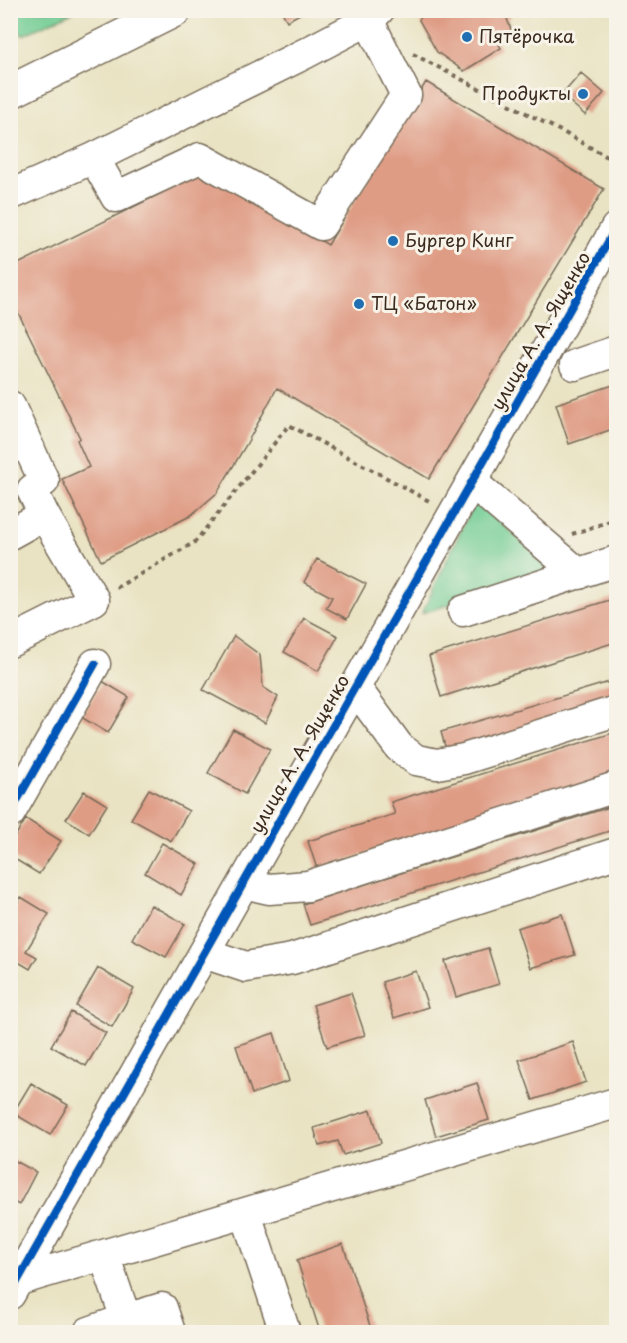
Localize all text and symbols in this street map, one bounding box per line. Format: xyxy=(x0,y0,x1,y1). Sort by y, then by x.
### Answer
place label: Пятёрочка xyxy=(479,22,575,49)
marker: Пятёрочка xyxy=(460,30,474,44)
place label: Продукты xyxy=(482,79,571,106)
marker: Продукты xyxy=(576,87,590,101)
place label: Бургер Кинг xyxy=(405,226,514,253)
marker: Бургер Кинг xyxy=(386,234,400,248)
street label: улица А. А. Ященко xyxy=(483,246,596,414)
place label: ТЦ «Батон» xyxy=(371,289,477,316)
marker: ТЦ «Батон» xyxy=(352,297,366,311)
street label: улица А. А. Ященко xyxy=(242,669,355,837)

